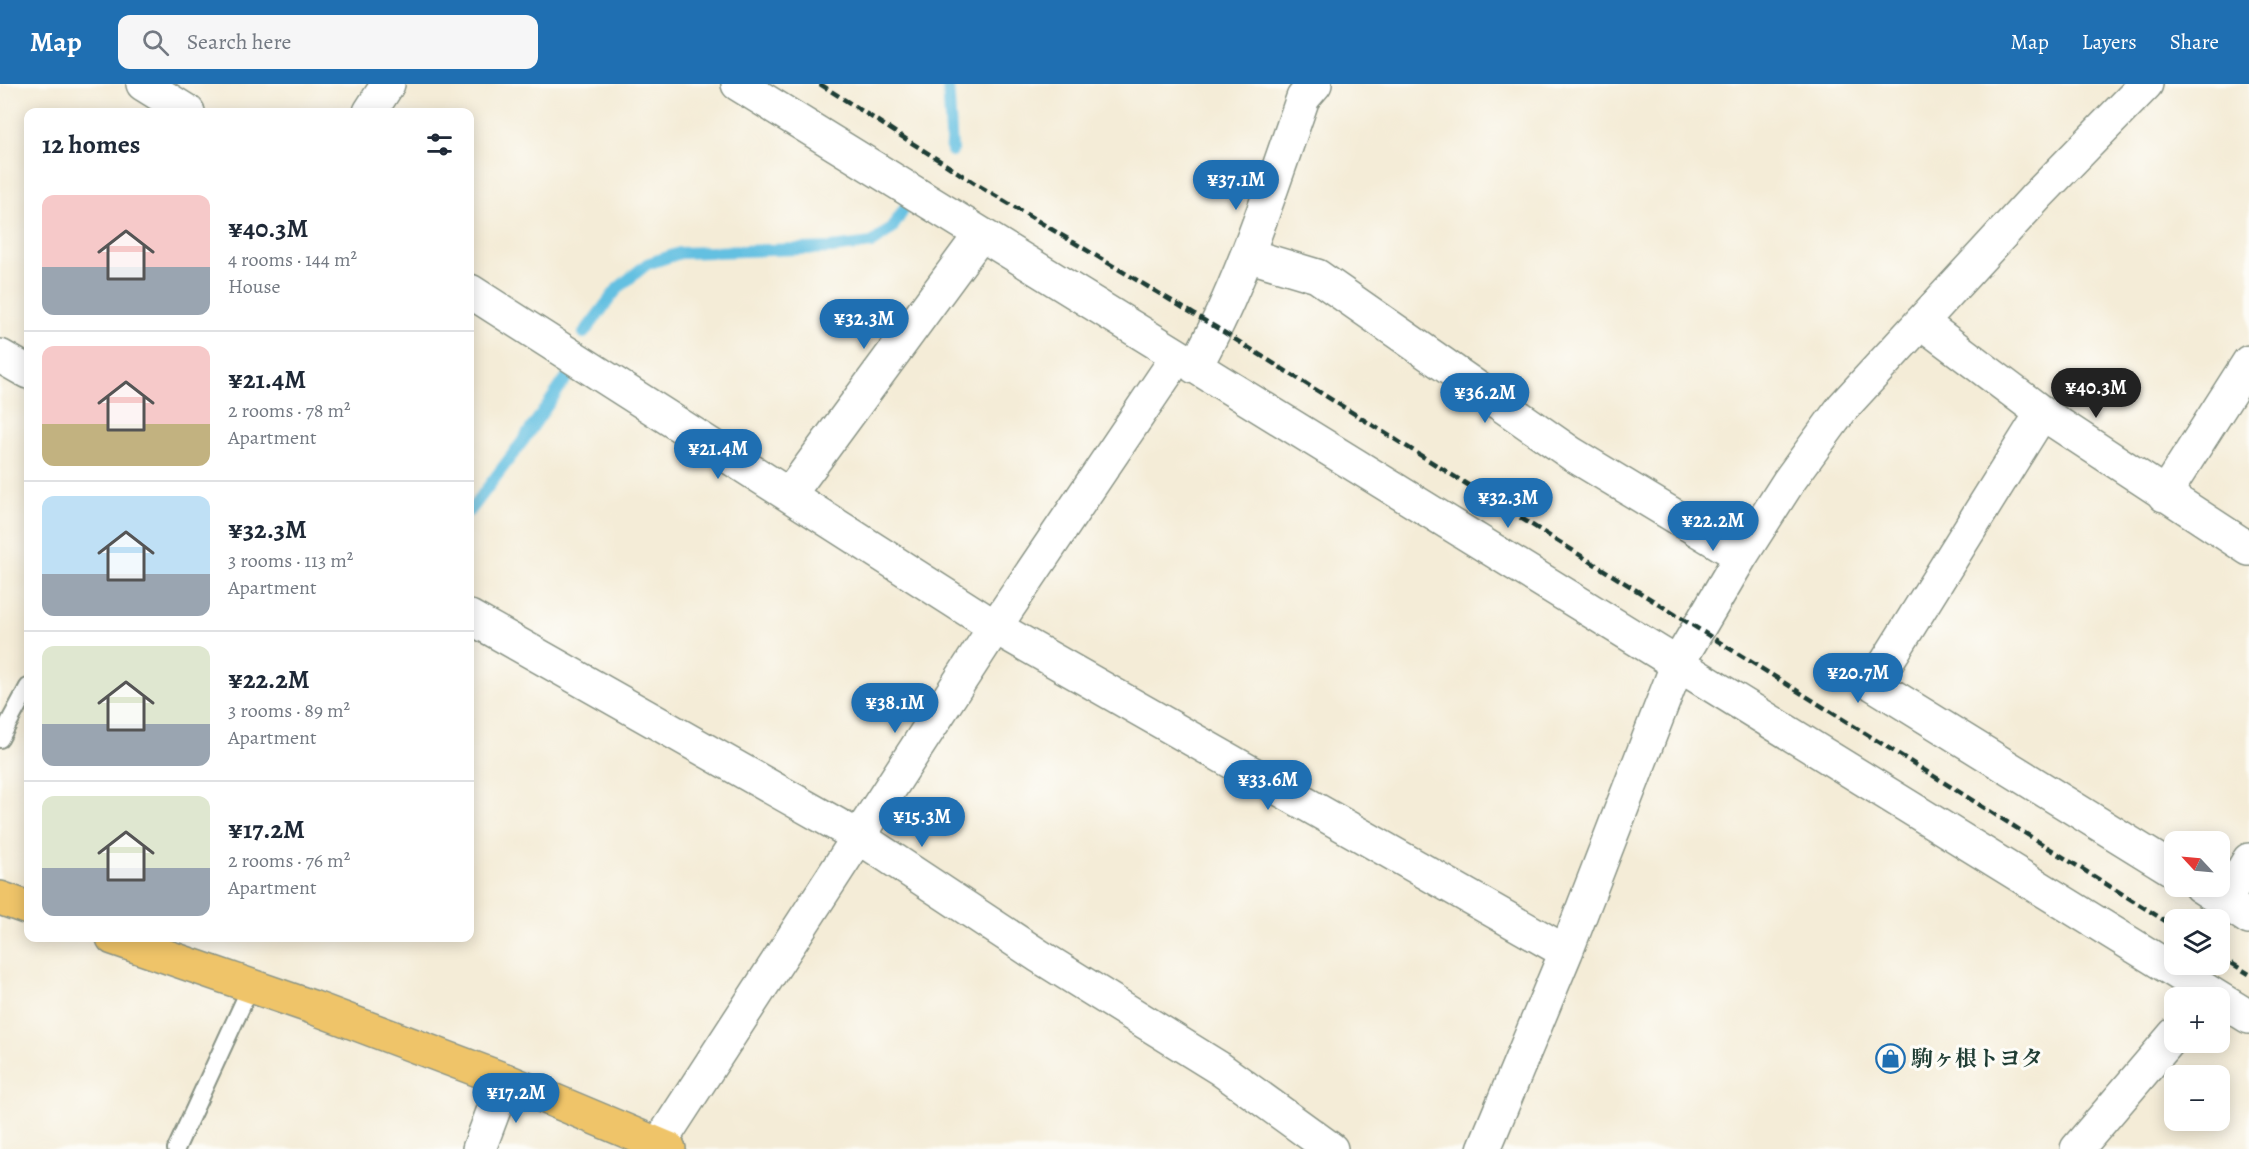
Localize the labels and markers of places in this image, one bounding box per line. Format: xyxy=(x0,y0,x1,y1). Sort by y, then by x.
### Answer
pin: ¥37.1M xyxy=(1187,160,1285,211)
pin: ¥32.3M xyxy=(815,299,913,350)
pin: ¥40.3M xyxy=(2047,368,2145,419)
pin: ¥36.2M xyxy=(1436,373,1534,424)
pin: ¥21.4M xyxy=(669,429,767,480)
pin: ¥32.3M xyxy=(1459,478,1557,529)
pin: ¥22.2M xyxy=(1664,501,1762,552)
pin: ¥20.7M xyxy=(1809,653,1907,704)
pin: ¥38.1M xyxy=(846,683,944,734)
pin: ¥33.6M xyxy=(1219,760,1317,811)
pin: ¥15.3M xyxy=(873,797,971,848)
shop icon: 駒ヶ根トヨタ xyxy=(1874,1043,1906,1075)
place label: 駒ヶ根トヨタ xyxy=(1911,1044,2043,1074)
pin: ¥17.2M xyxy=(467,1073,565,1124)

